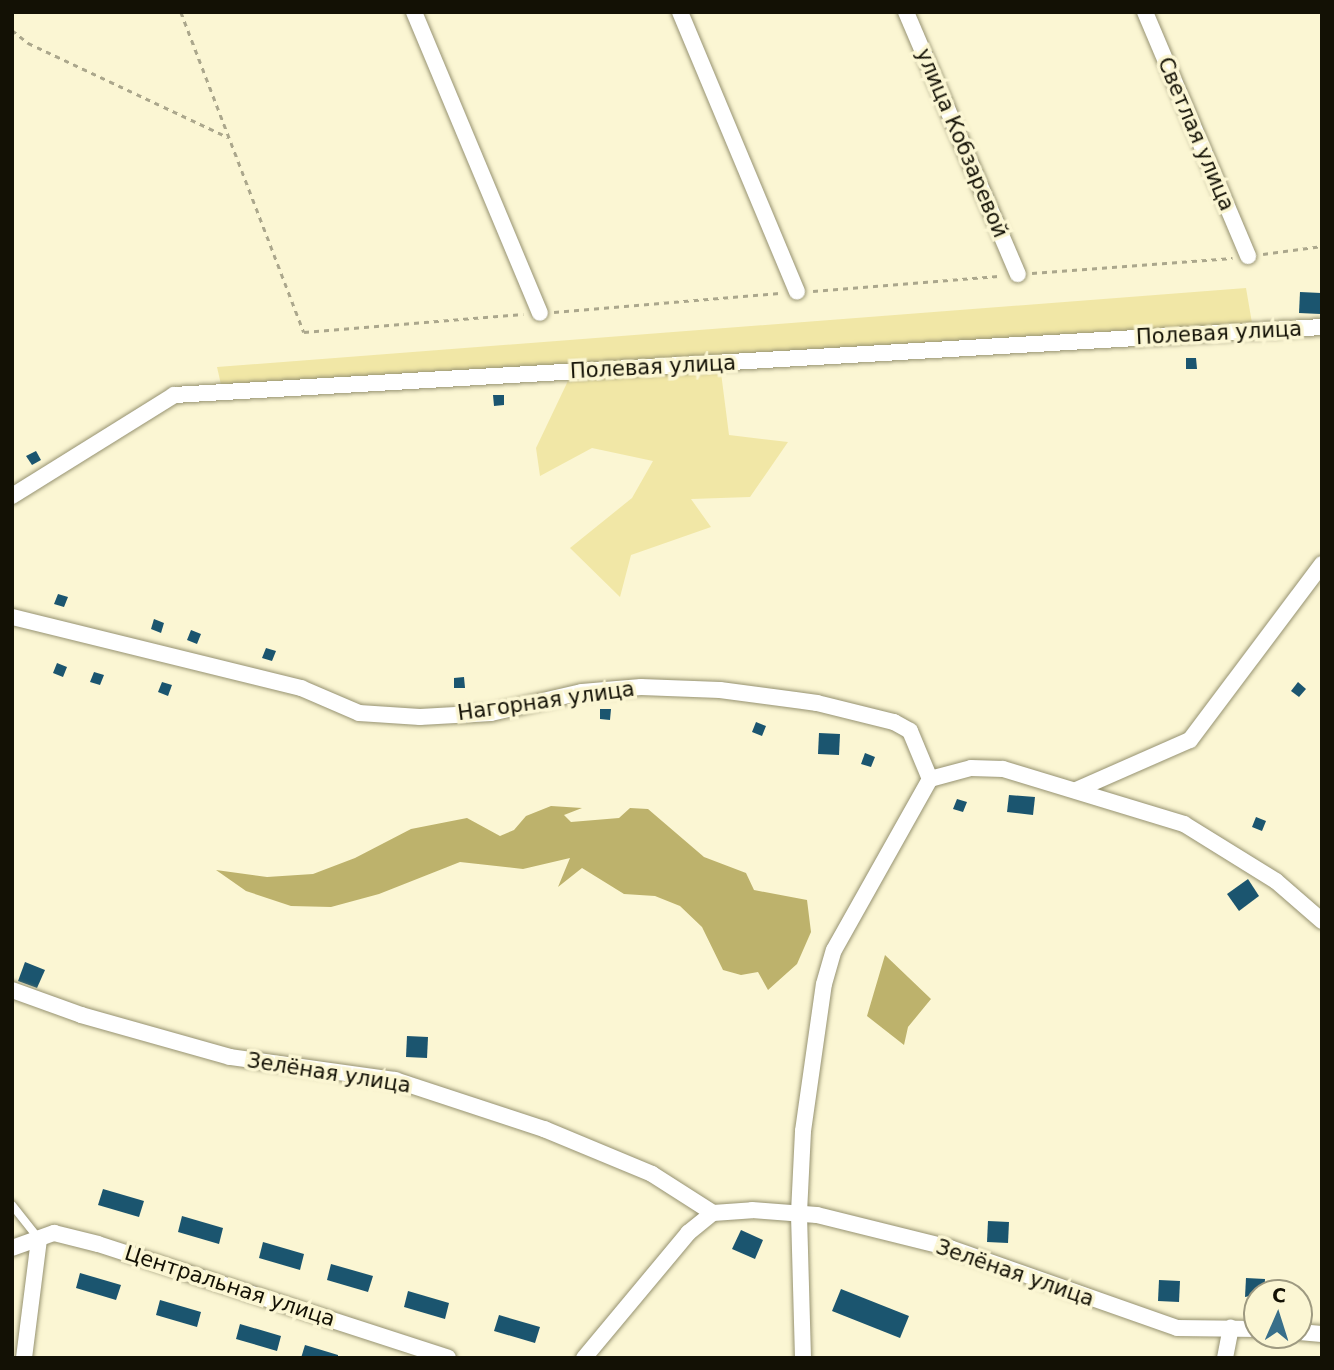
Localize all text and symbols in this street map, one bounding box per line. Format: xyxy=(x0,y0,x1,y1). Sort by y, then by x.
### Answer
street label: улица Кобзаревой xyxy=(911,45,1013,241)
street label: Светлая улица xyxy=(1152,53,1240,215)
street label: Полевая улица xyxy=(1135,316,1303,350)
street label: Полевая улица xyxy=(569,350,737,384)
street label: Нагорная улица xyxy=(456,676,636,726)
street label: Зелёная улица xyxy=(245,1048,413,1098)
street label: Зелёная улица xyxy=(933,1234,1097,1312)
street label: Центральная улица xyxy=(122,1240,338,1332)
north arrow xyxy=(1243,1279,1313,1349)
text: С xyxy=(1271,1284,1287,1306)

